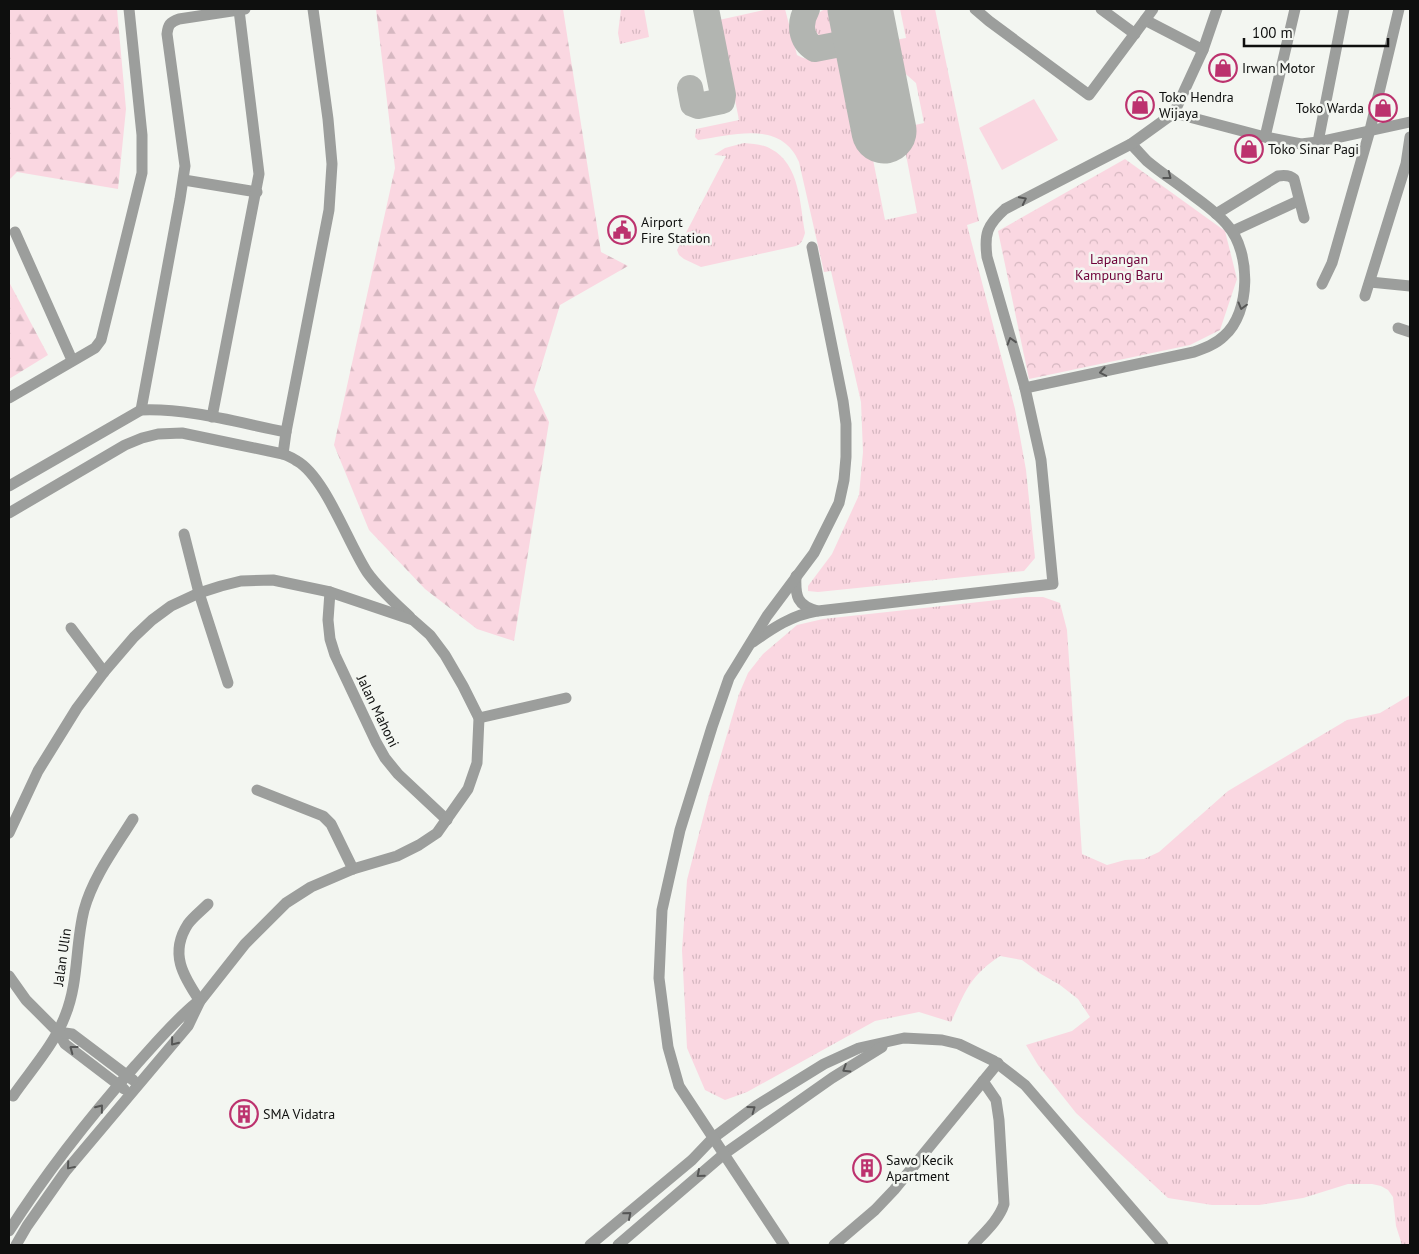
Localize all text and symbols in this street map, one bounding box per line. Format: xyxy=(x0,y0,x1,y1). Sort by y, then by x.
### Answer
scale bar xyxy=(1244,15,1388,47)
text: 100 m xyxy=(1252,23,1293,42)
shop icon: Irwan Motor xyxy=(1208,53,1238,83)
place label: Irwan Motor xyxy=(1242,59,1315,77)
place label: Toko Hendra Wijaya xyxy=(1159,88,1234,122)
shop icon: Toko Hendra Wijaya xyxy=(1125,90,1155,120)
shop icon: Toko Warda xyxy=(1368,93,1398,123)
place label: Toko Warda xyxy=(1296,99,1364,117)
shop icon: Toko Sinar Pagi xyxy=(1234,134,1264,164)
place label: Toko Sinar Pagi xyxy=(1268,140,1359,158)
one-way arrow xyxy=(1162,171,1171,179)
one-way arrow xyxy=(1018,196,1027,206)
place label: Airport Fire Station xyxy=(641,213,710,247)
public building icon: Airport Fire Station xyxy=(607,215,637,245)
park label: Lapangan Kampung Baru xyxy=(1075,250,1163,284)
one-way arrow xyxy=(1237,302,1247,310)
one-way arrow xyxy=(1007,337,1017,345)
one-way arrow xyxy=(1099,366,1108,376)
street label: Jalan Mahoni xyxy=(352,671,403,750)
street label: Jalan Ulin xyxy=(49,927,75,988)
one-way arrow xyxy=(172,1036,180,1045)
one-way arrow xyxy=(70,1047,79,1055)
one-way arrow xyxy=(842,1062,851,1072)
building icon: SMA Vidatra xyxy=(229,1099,259,1129)
one-way arrow xyxy=(95,1105,103,1114)
place label: SMA Vidatra xyxy=(263,1105,335,1123)
one-way arrow xyxy=(746,1106,756,1115)
place label: Sawo Kecik Apartment xyxy=(886,1151,954,1185)
building icon: Sawo Kecik Apartment xyxy=(852,1153,882,1183)
one-way arrow xyxy=(66,1161,75,1170)
one-way arrow xyxy=(697,1168,706,1177)
one-way arrow xyxy=(622,1212,631,1220)

